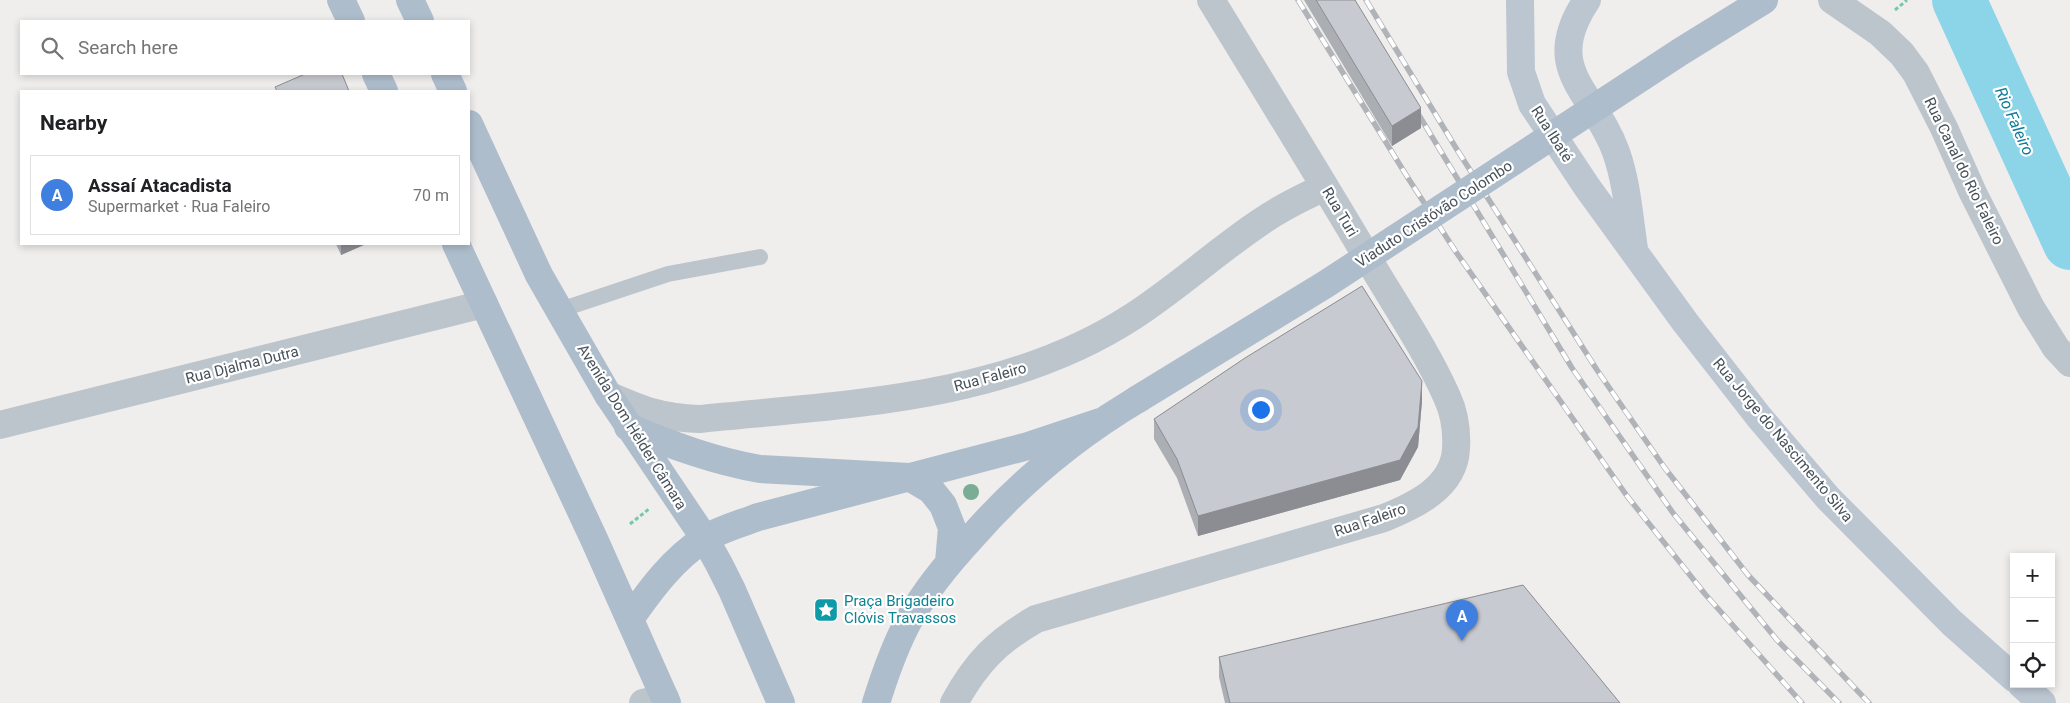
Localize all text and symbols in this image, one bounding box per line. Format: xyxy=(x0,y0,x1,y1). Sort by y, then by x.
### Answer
search box xyxy=(20,20,470,75)
icon: search xyxy=(38,34,66,62)
text: Search here xyxy=(78,36,178,59)
water label: Rio Faleiro xyxy=(1991,84,2038,158)
street label: Rua Canal do Rio Faleiro xyxy=(1920,94,2008,248)
street label: Rua Ibaté xyxy=(1527,103,1577,165)
text: Nearby xyxy=(40,111,107,135)
street label: Viaduto Cristóvão Colombo xyxy=(1352,157,1516,271)
text: Assaí Atacadista xyxy=(88,174,232,197)
street label: Rua Turi xyxy=(1318,184,1362,240)
text: A xyxy=(52,186,62,205)
text: 70 m xyxy=(413,186,449,205)
text: Supermarket · Rua Faleiro xyxy=(88,197,270,216)
street label: Avenida Dom Hélder Câmara xyxy=(574,341,690,513)
street label: Rua Djalma Dutra xyxy=(184,342,300,388)
street label: Rua Jorge do Nascimento Silva xyxy=(1709,355,1857,525)
street label: Rua Faleiro xyxy=(952,359,1028,395)
your location xyxy=(1248,397,1274,423)
street label: Rua Faleiro xyxy=(1332,499,1408,541)
map controls xyxy=(2010,553,2055,688)
button: + xyxy=(2010,553,2055,598)
place label: Praça Brigadeiro Clóvis Travassos xyxy=(844,592,956,627)
place icon: Praça Brigadeiro Clóvis Travassos xyxy=(813,597,839,623)
button: − xyxy=(2010,598,2055,643)
pin: A xyxy=(1446,600,1478,641)
button: locate xyxy=(2010,643,2055,688)

